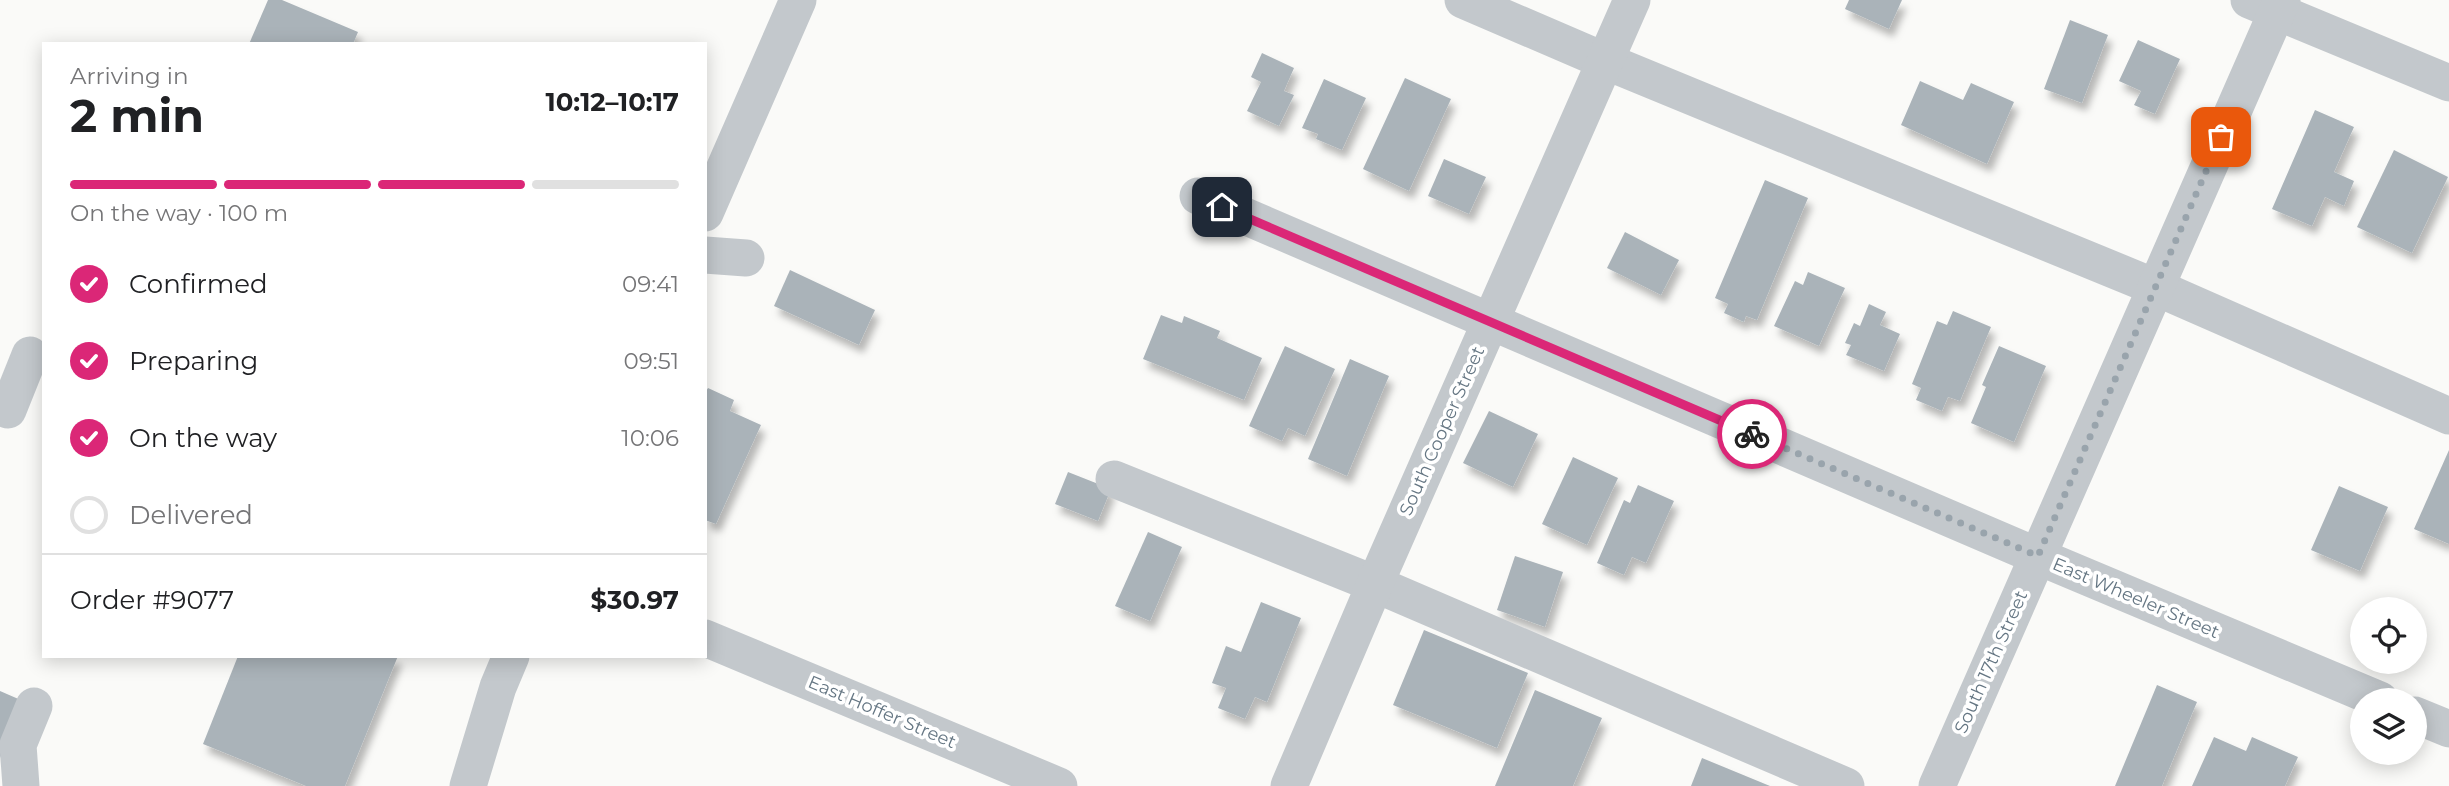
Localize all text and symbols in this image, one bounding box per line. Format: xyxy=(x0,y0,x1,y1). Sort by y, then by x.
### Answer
text: Arriving in xyxy=(70,62,189,90)
text: 10:12–10:17 xyxy=(545,86,679,118)
text: 2 min xyxy=(70,87,204,144)
pin xyxy=(2191,107,2251,167)
icon: bag xyxy=(2202,118,2240,156)
pin xyxy=(1192,177,1252,237)
icon: home xyxy=(1203,188,1241,226)
text: On the way · 100 m xyxy=(70,199,288,227)
icon: check xyxy=(70,265,108,303)
text: Confirmed xyxy=(129,268,268,300)
text: 09:41 xyxy=(622,270,679,298)
icon: check xyxy=(70,342,108,380)
street label: South Cooper Street xyxy=(1395,343,1489,519)
text: Preparing xyxy=(129,345,258,377)
text: 09:51 xyxy=(624,347,679,375)
courier xyxy=(1717,399,1787,469)
icon: bike xyxy=(1733,415,1771,453)
icon: check xyxy=(70,419,108,457)
text: On the way xyxy=(129,422,277,454)
text: 10:06 xyxy=(621,424,679,452)
text: Delivered xyxy=(129,499,253,531)
street label: East Wheeler Street xyxy=(2049,553,2223,643)
text: Order #9077 xyxy=(70,584,234,616)
text: $30.97 xyxy=(590,584,679,616)
street label: South 17th Street xyxy=(1950,587,2032,737)
map controls xyxy=(2350,597,2427,765)
button: locate xyxy=(2350,597,2427,674)
street label: East Hoffer Street xyxy=(805,671,959,753)
button: layers xyxy=(2350,688,2427,765)

